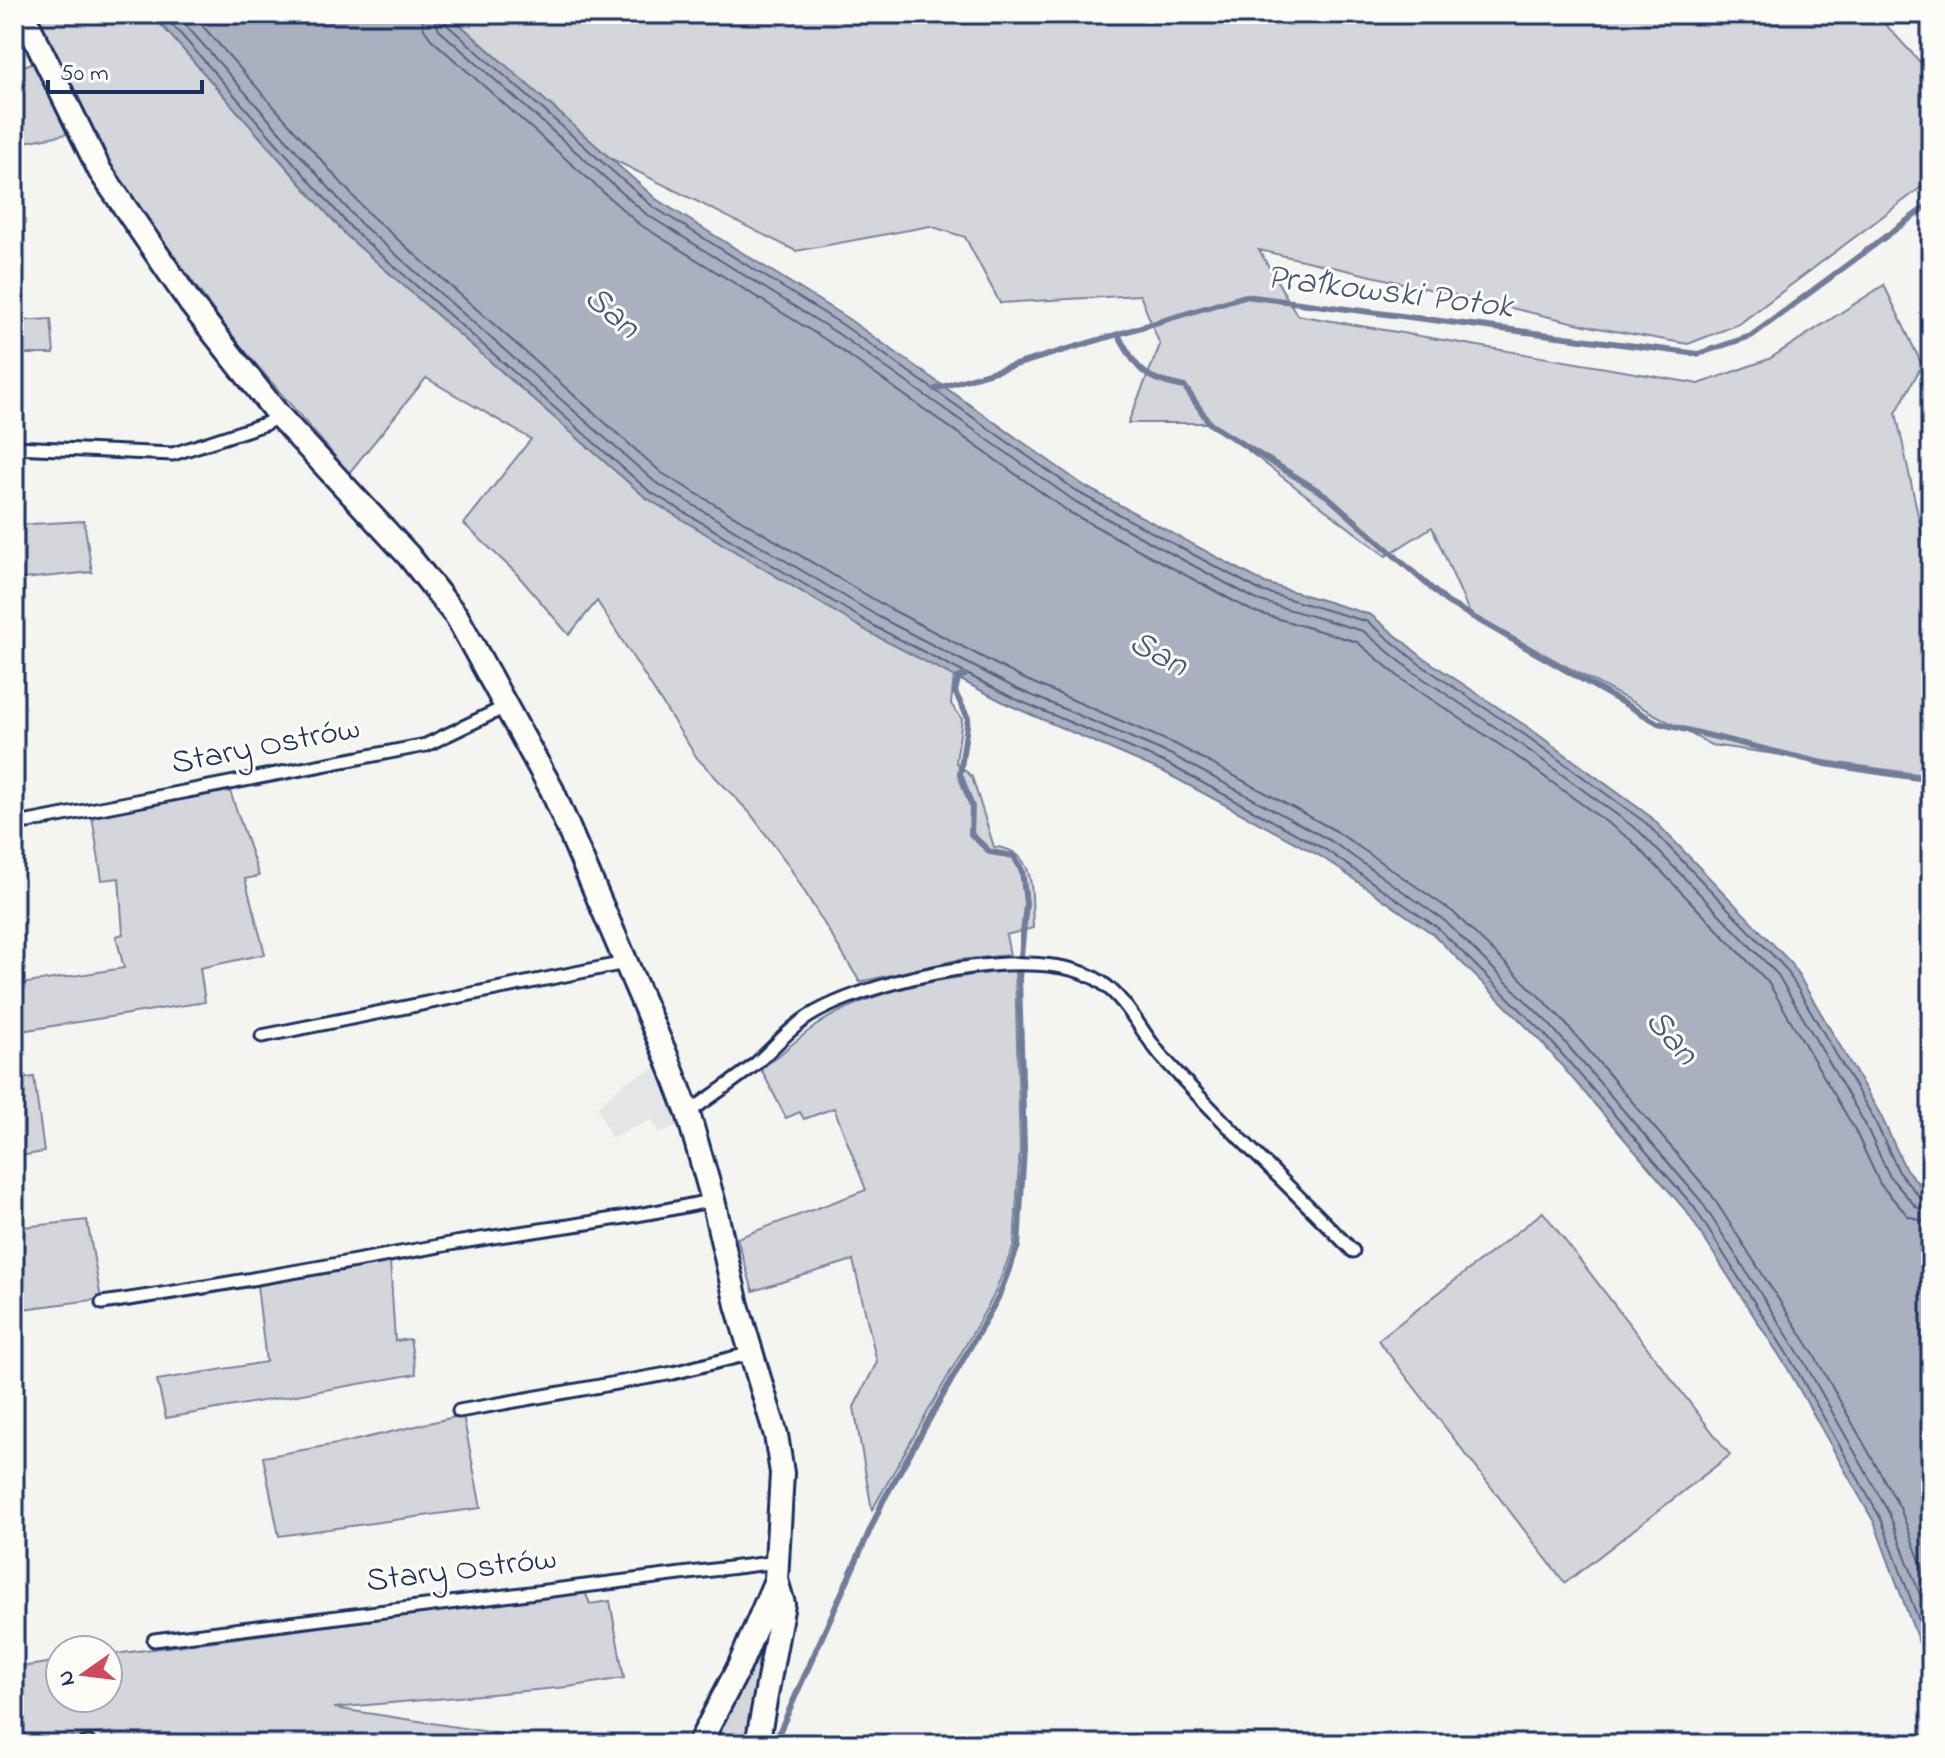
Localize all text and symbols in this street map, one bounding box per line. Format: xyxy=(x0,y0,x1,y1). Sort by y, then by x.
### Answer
scale bar xyxy=(48,44,202,94)
text: 50 m xyxy=(60,57,109,92)
water label: Prałkowski Potok xyxy=(1263,252,1517,335)
water label: San xyxy=(571,274,652,354)
water label: San xyxy=(1119,617,1198,693)
street label: Stary Ostrów xyxy=(167,704,364,790)
water label: San xyxy=(1631,998,1711,1079)
street label: Stary Ostrów xyxy=(364,1535,559,1607)
north arrow xyxy=(44,1634,124,1714)
text: N xyxy=(50,1667,85,1689)

